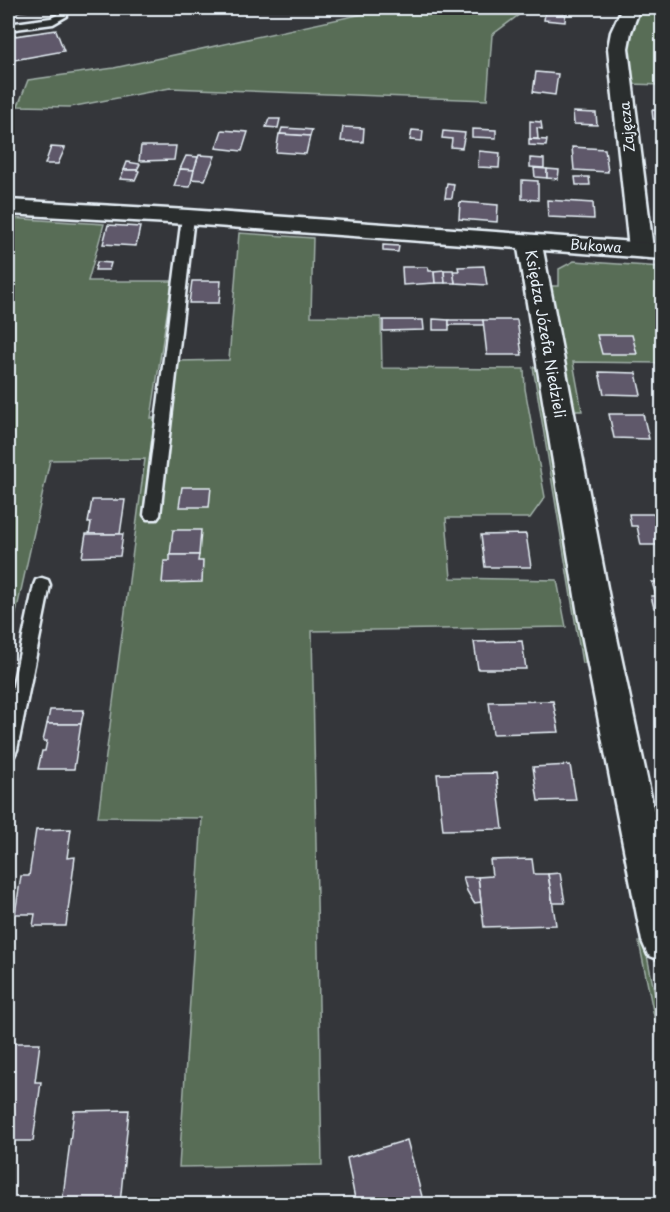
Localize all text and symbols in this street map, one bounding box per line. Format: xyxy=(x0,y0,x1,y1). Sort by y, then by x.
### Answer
street label: Zajęcza xyxy=(613,100,640,153)
street label: Bukowa xyxy=(569,233,623,258)
street label: Księdza Józefa Niedzieli xyxy=(520,248,573,420)

